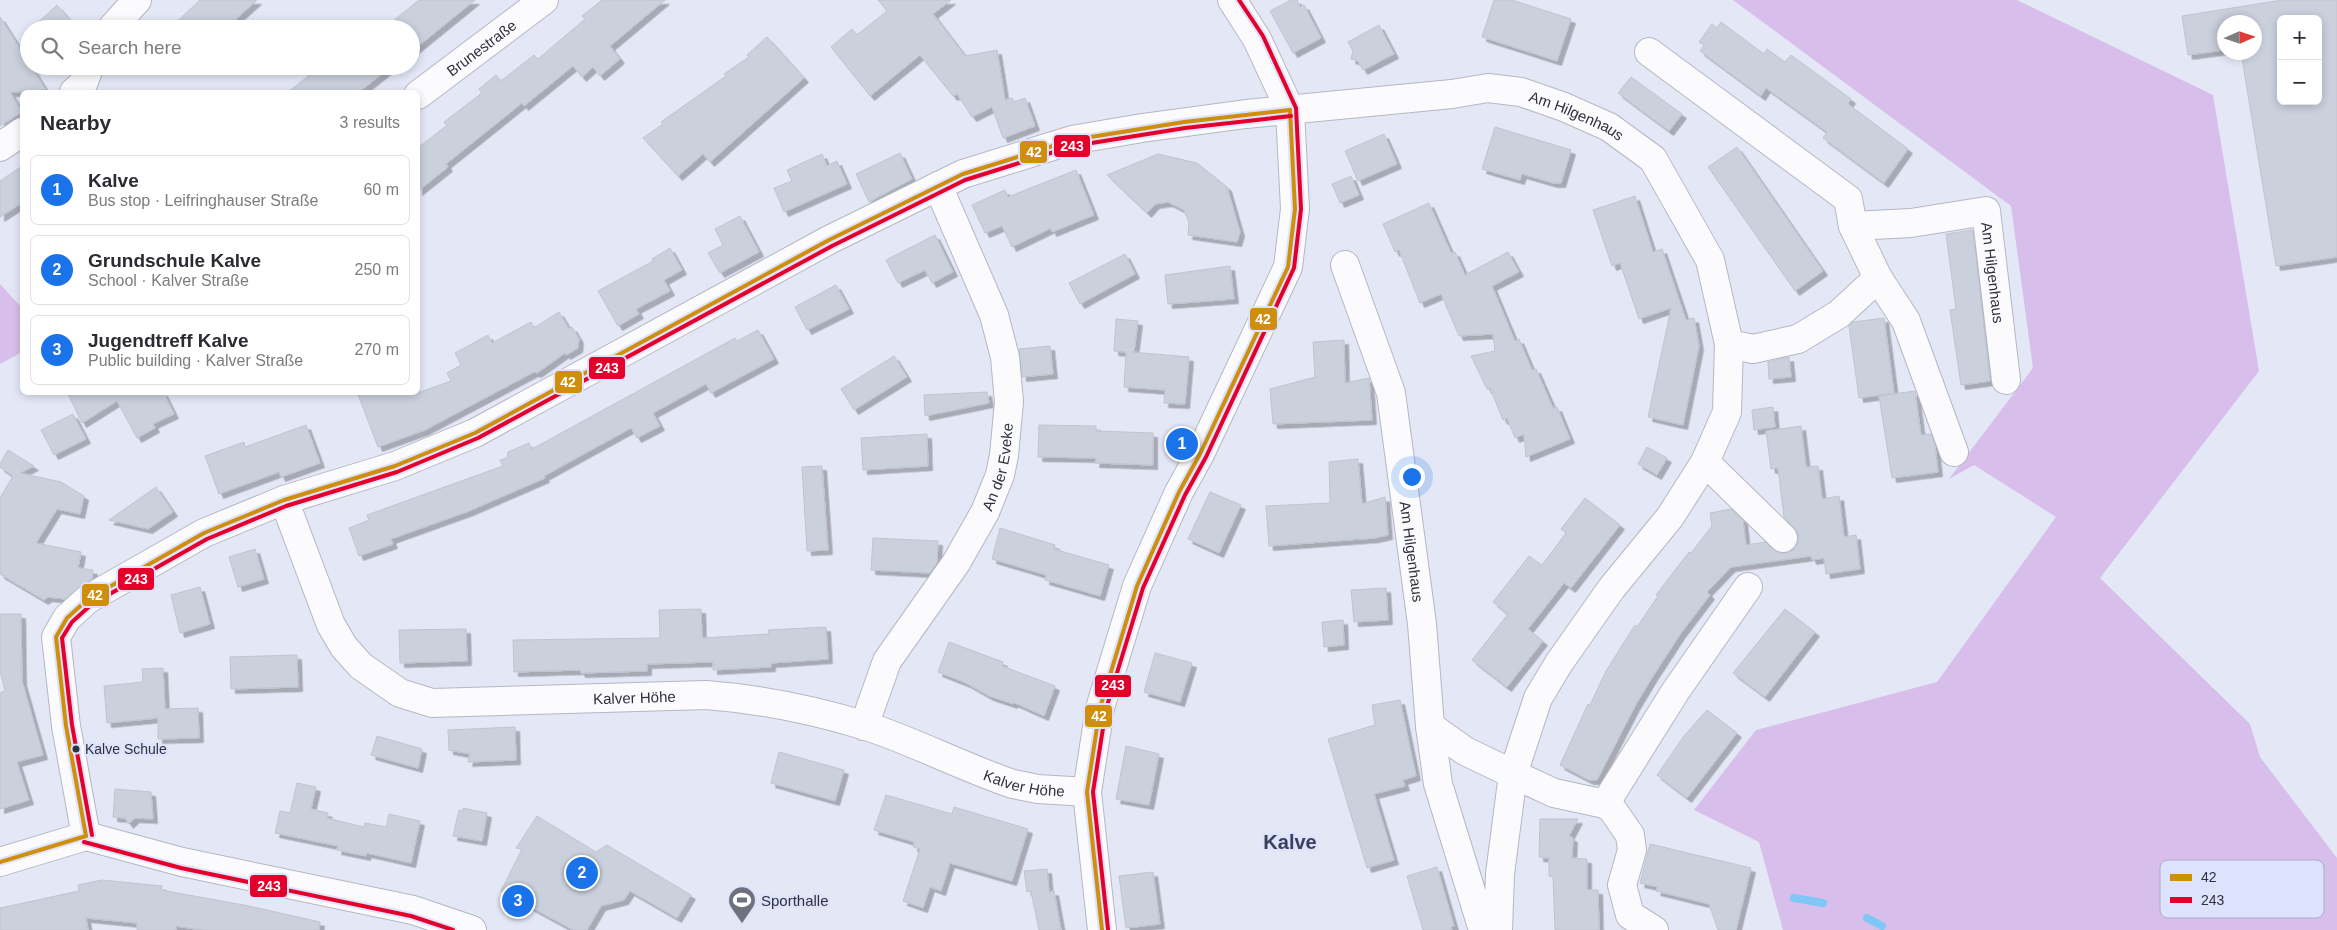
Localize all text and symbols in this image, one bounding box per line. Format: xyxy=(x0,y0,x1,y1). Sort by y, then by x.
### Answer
north arrow xyxy=(2217,15,2262,60)
map controls xyxy=(2277,15,2322,105)
button: + xyxy=(2277,15,2322,60)
street label: Brunestraße xyxy=(443,16,519,79)
search box xyxy=(20,20,420,75)
icon: search xyxy=(38,34,66,62)
text: Search here xyxy=(78,37,182,58)
button: − xyxy=(2277,60,2322,105)
street label: Am Hilgenhaus xyxy=(1527,87,1627,144)
text: Nearby xyxy=(40,111,111,134)
text: 3 results xyxy=(340,114,400,131)
line badge: 243 xyxy=(1053,134,1091,158)
text: 243 xyxy=(1060,138,1084,154)
line badge: 42 xyxy=(1019,140,1048,164)
text: 42 xyxy=(1026,144,1042,160)
text: Kalve xyxy=(88,170,139,191)
text: 1 xyxy=(53,181,61,198)
text: 60 m xyxy=(363,181,399,198)
text: Bus stop · Leifringhauser Straße xyxy=(88,192,318,209)
street label: Am Hilgenhaus xyxy=(1979,221,2008,324)
text: Grundschule Kalve xyxy=(88,250,261,271)
text: 2 xyxy=(53,261,61,278)
text: 250 m xyxy=(355,261,399,278)
text: School · Kalver Straße xyxy=(88,272,249,289)
line badge: 42 xyxy=(1249,307,1278,331)
text: 42 xyxy=(1255,311,1271,327)
text: Jugendtreff Kalve xyxy=(88,330,248,351)
text: 3 xyxy=(53,341,61,358)
text: 270 m xyxy=(355,341,399,358)
text: Public building · Kalver Straße xyxy=(88,352,303,369)
line badge: 243 xyxy=(588,356,626,380)
text: 243 xyxy=(595,360,619,376)
line badge: 42 xyxy=(554,370,583,394)
text: 42 xyxy=(560,374,576,390)
street label: An der Eveke xyxy=(978,422,1015,513)
pin: 1 xyxy=(1166,425,1198,463)
your location xyxy=(1399,464,1425,490)
street label: Am Hilgenhaus xyxy=(1397,500,1427,603)
line badge: 243 xyxy=(117,567,155,591)
text: 243 xyxy=(124,571,148,587)
line badge: 42 xyxy=(81,583,110,607)
text: 42 xyxy=(87,587,103,603)
line badge: 243 xyxy=(1094,674,1132,698)
text: 243 xyxy=(1101,677,1125,693)
street label: Kalver Höhe xyxy=(593,687,676,707)
line badge: 42 xyxy=(1084,704,1113,728)
text: 42 xyxy=(1091,708,1107,724)
place label: Kalve Schule xyxy=(85,741,167,757)
marker: Kalve Schule xyxy=(71,744,81,754)
street label: Kalver Höhe xyxy=(981,766,1065,799)
district label: Kalve xyxy=(1263,831,1317,853)
pin: 2 xyxy=(566,854,598,892)
legend xyxy=(2160,860,2324,918)
text: 42 xyxy=(2201,869,2217,885)
line badge: 243 xyxy=(249,874,288,898)
text: 243 xyxy=(257,878,281,894)
pin: 3 xyxy=(502,882,534,920)
sports icon: Sporthalle xyxy=(727,885,757,924)
place label: Sporthalle xyxy=(761,892,829,909)
text: 243 xyxy=(2201,892,2225,908)

